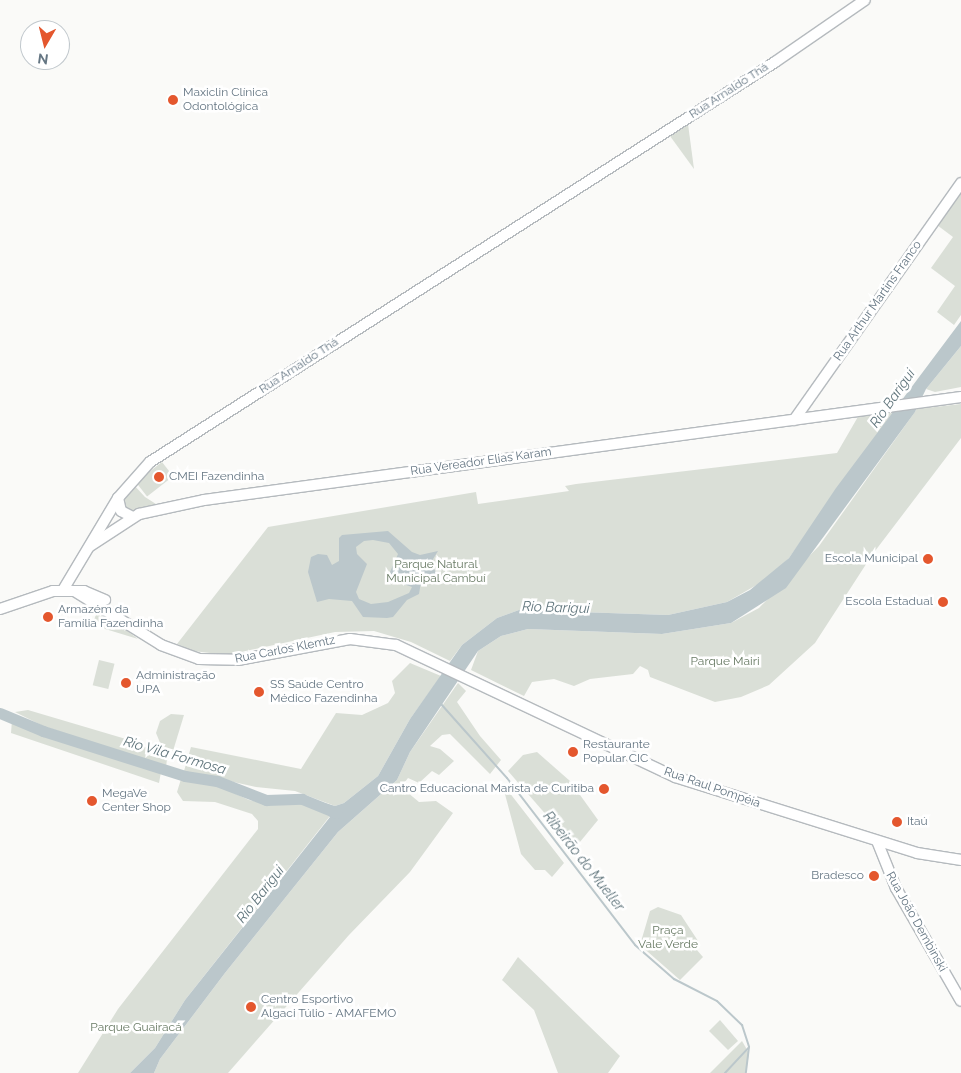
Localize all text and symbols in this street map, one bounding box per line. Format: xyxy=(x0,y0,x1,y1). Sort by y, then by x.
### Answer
north arrow xyxy=(20,20,70,70)
text: N xyxy=(37,50,49,68)
street label: Rua Arnaldo Thá xyxy=(686,60,772,122)
place label: Maxiclin Clínica Odontológica xyxy=(183,86,268,114)
marker: Maxiclin Clínica Odontológica xyxy=(167,94,179,106)
street label: Rua Arthur Martins Franco xyxy=(831,238,925,364)
street label: Rua Arnaldo Thá xyxy=(256,335,342,397)
water label: Rio Barigui xyxy=(866,366,918,430)
street label: Rua Vereador Elias Karam xyxy=(409,445,553,479)
place label: CMEI Fazendinha xyxy=(169,470,264,484)
marker: CMEI Fazendinha xyxy=(153,471,165,483)
place label: Escola Municipal xyxy=(825,552,918,566)
marker: Escola Municipal xyxy=(922,553,934,565)
park label: Parque Natural Municipal Cambuí xyxy=(386,558,486,586)
place label: Escola Estadual xyxy=(845,595,933,609)
marker: Escola Estadual xyxy=(937,596,949,608)
water label: Rio Barigui xyxy=(522,597,590,617)
place label: Armazém da Família Fazendinha xyxy=(58,603,163,631)
marker: Armazém da Família Fazendinha xyxy=(42,611,54,623)
street label: Rua Carlos Klemtz xyxy=(234,633,336,667)
park label: Parque Mairi xyxy=(690,655,760,669)
place label: Administração UPA xyxy=(136,669,215,697)
marker: Administração UPA xyxy=(120,677,132,689)
place label: SS Saúde Centro Médico Fazendinha xyxy=(270,678,378,706)
marker: SS Saúde Centro Médico Fazendinha xyxy=(252,685,266,699)
water label: Rio Vila Formosa xyxy=(122,732,228,778)
place label: Restaurante Popular CIC xyxy=(583,738,650,766)
marker: Restaurante Popular CIC xyxy=(567,746,579,758)
street label: Rua Raul Pompéia xyxy=(662,765,762,811)
place label: Cantro Educacional Marista de Curitiba xyxy=(379,782,594,796)
marker: Cantro Educacional Marista de Curitiba xyxy=(598,783,610,795)
place label: MegaVe Center Shop xyxy=(102,787,171,815)
marker: MegaVe Center Shop xyxy=(86,795,98,807)
water label: Ribeirão do Mueller xyxy=(540,808,628,914)
place label: Itaú xyxy=(907,815,928,829)
marker: Itaú xyxy=(891,816,903,828)
water label: Rio Barigui xyxy=(233,862,287,926)
place label: Bradesco xyxy=(811,869,864,883)
street label: Rua João Dembinski xyxy=(882,869,950,975)
marker: Bradesco xyxy=(868,870,880,882)
park label: Praça Vale Verde xyxy=(638,924,698,952)
place label: Centro Esportivo Algaci Túlio - AMAFEMO xyxy=(261,993,397,1021)
marker: Centro Esportivo Algaci Túlio - AMAFEMO xyxy=(245,1001,257,1013)
park label: Parque Guairacá xyxy=(90,1021,182,1035)

